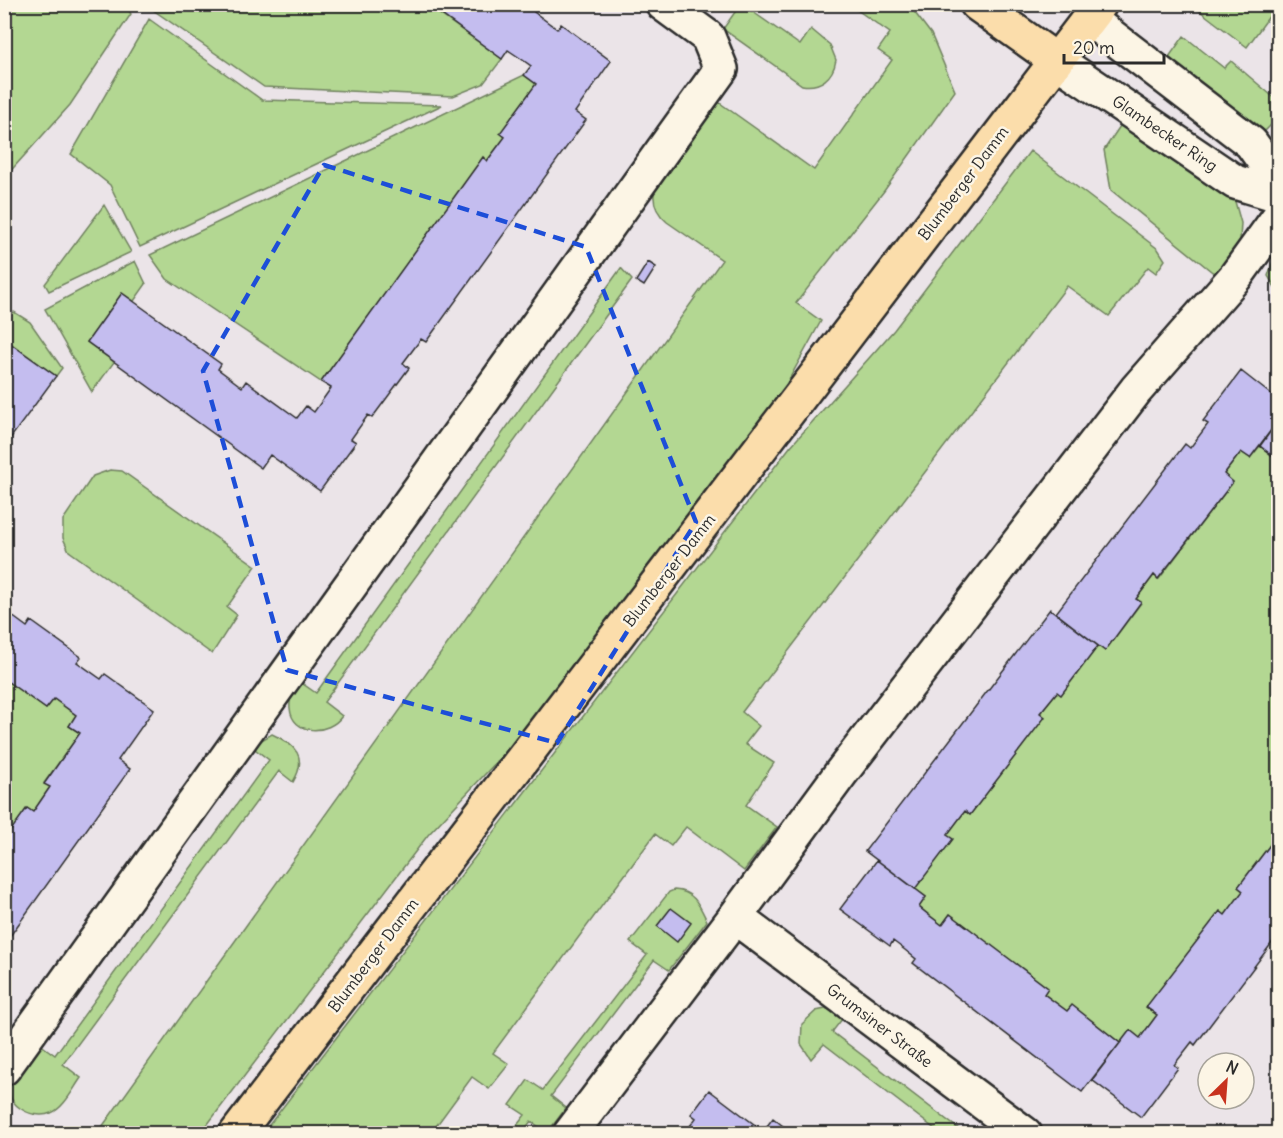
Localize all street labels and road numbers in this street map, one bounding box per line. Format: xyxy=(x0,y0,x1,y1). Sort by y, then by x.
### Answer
street label: Glambecker Ring xyxy=(1108,90,1222,176)
street label: Blumberger Damm xyxy=(914,122,1012,244)
street label: Blumberger Damm xyxy=(619,510,719,630)
street label: Blumberger Damm xyxy=(324,894,422,1016)
street label: Grumsiner Straße xyxy=(823,979,937,1071)

